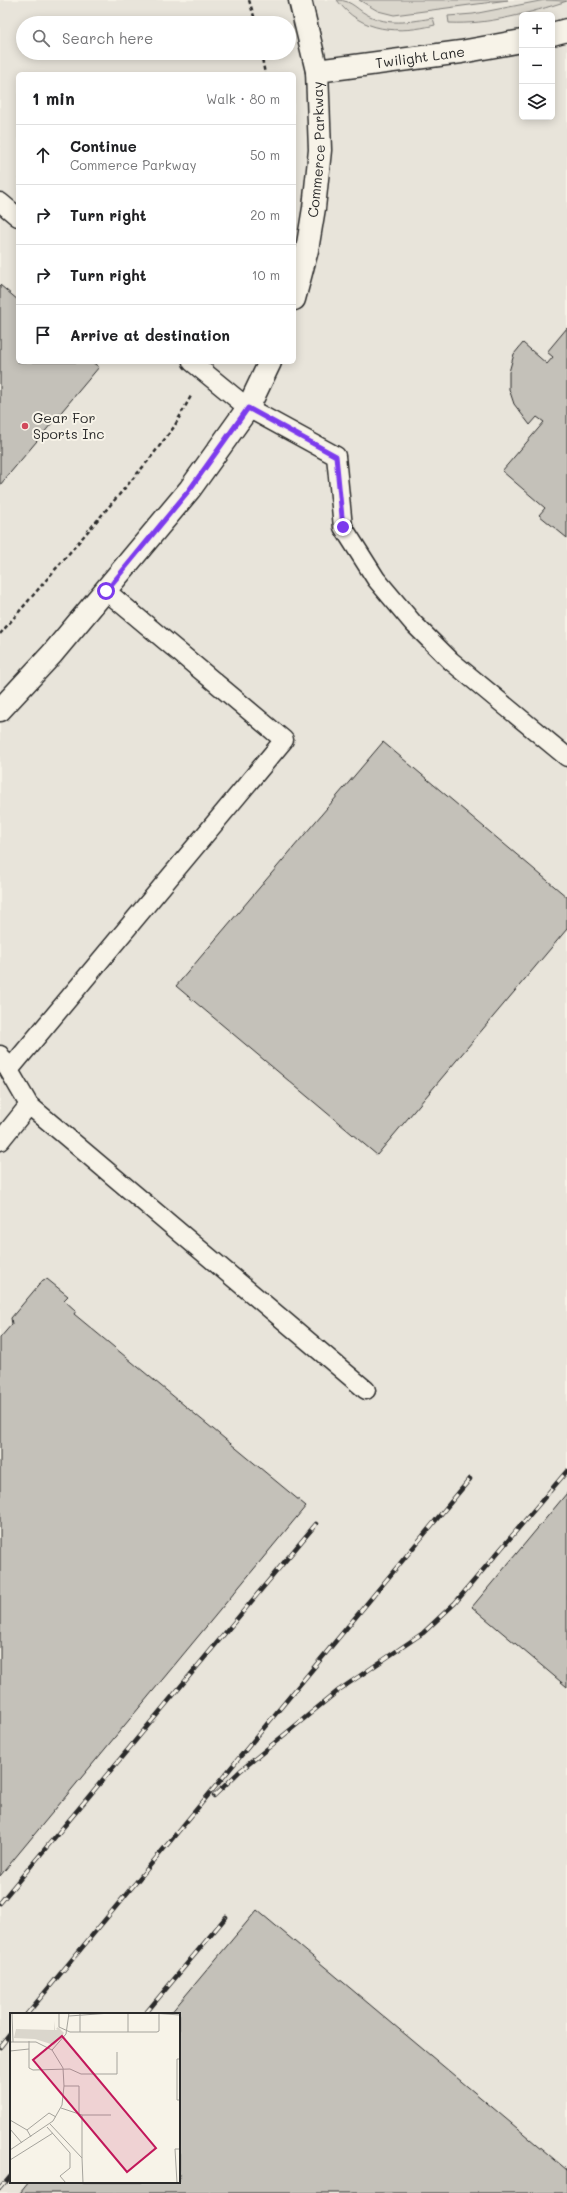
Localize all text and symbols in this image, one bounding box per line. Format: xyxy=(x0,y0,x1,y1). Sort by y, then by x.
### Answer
map controls xyxy=(519,12,555,120)
button: + xyxy=(519,12,555,48)
search box xyxy=(16,16,296,60)
icon: search xyxy=(30,27,52,49)
text: Search here xyxy=(62,28,153,48)
street label: Twilight Lane xyxy=(374,42,466,72)
button: − xyxy=(519,48,555,84)
street label: Commerce Parkway xyxy=(303,81,329,219)
button: layers xyxy=(519,84,555,120)
text: 1 min xyxy=(32,87,75,109)
text: Walk · 80 m xyxy=(206,90,280,107)
text: Continue xyxy=(70,136,137,156)
icon: ahead xyxy=(32,144,54,166)
text: 50 m xyxy=(250,146,280,163)
text: Commerce Parkway xyxy=(70,156,197,173)
icon: right xyxy=(32,204,54,226)
text: Turn right xyxy=(70,205,147,225)
text: 20 m xyxy=(250,206,280,223)
icon: right xyxy=(32,264,54,286)
text: Turn right xyxy=(70,265,147,285)
text: 10 m xyxy=(252,266,280,283)
icon: arrive xyxy=(32,324,54,346)
text: Arrive at destination xyxy=(70,325,230,345)
place label: Gear For Sports Inc xyxy=(33,408,104,443)
marker: Gear For Sports Inc xyxy=(20,421,30,431)
route end xyxy=(334,518,352,536)
route start xyxy=(97,582,115,600)
inset map xyxy=(10,2013,180,2183)

